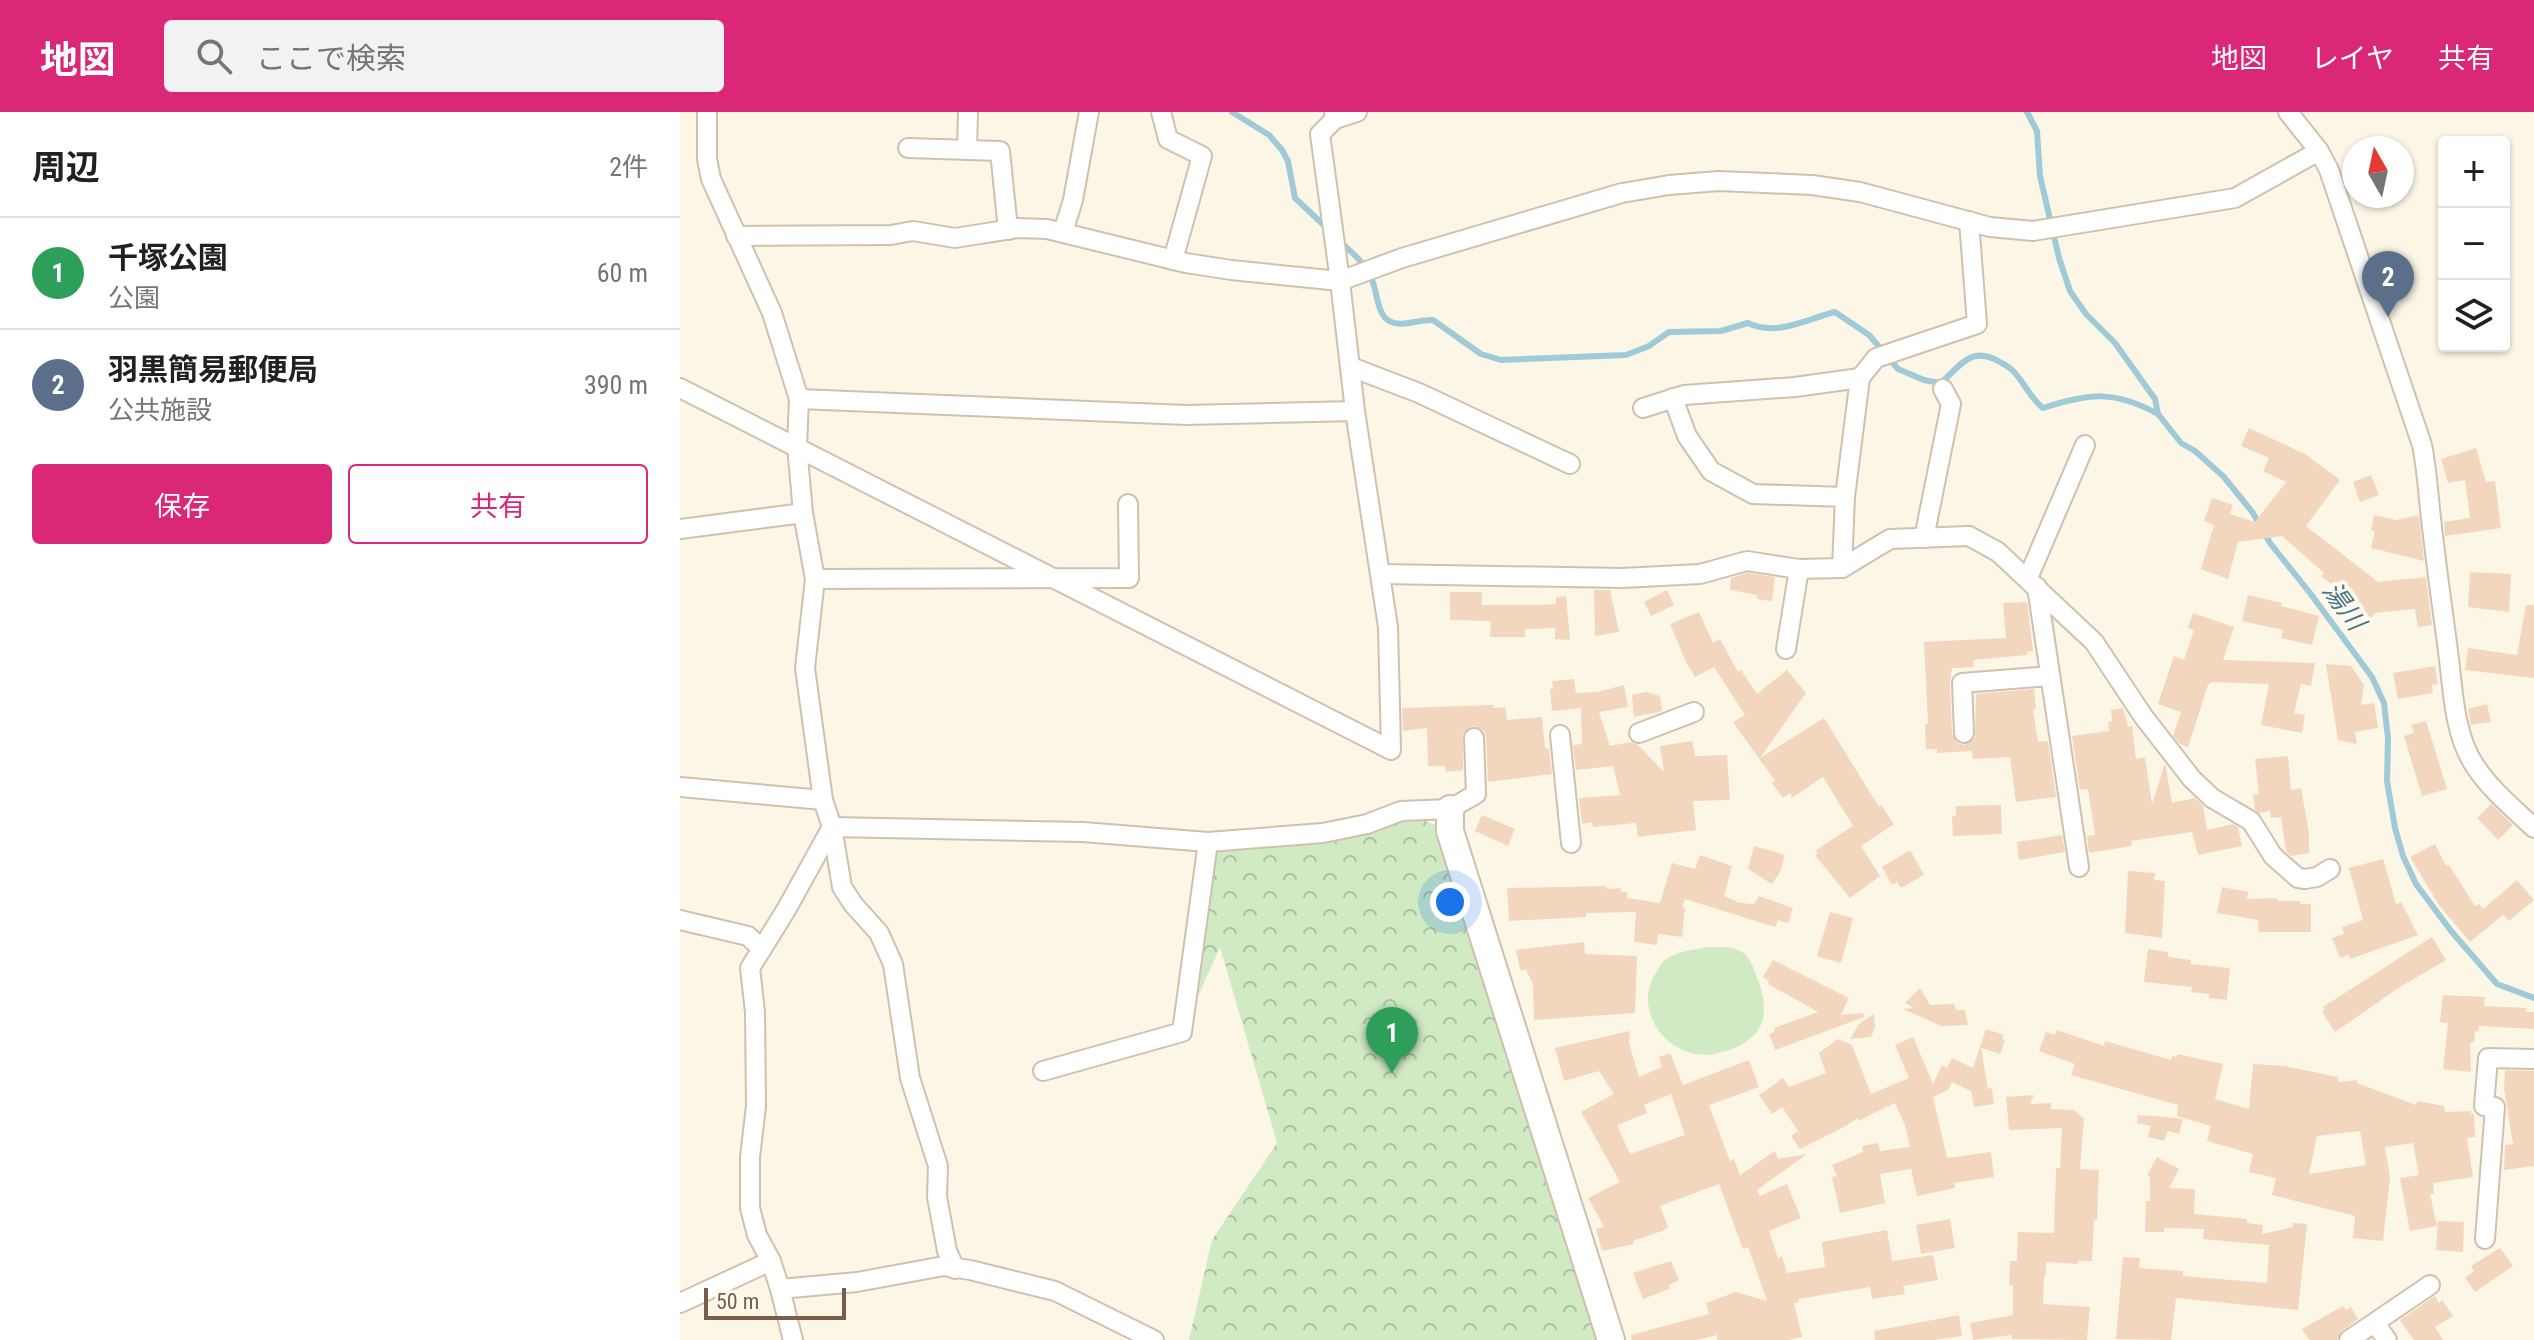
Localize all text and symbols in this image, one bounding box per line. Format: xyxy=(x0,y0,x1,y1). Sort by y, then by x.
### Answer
search box xyxy=(164,20,724,92)
icon: search xyxy=(192,34,236,78)
text: 地図 xyxy=(40,38,116,82)
text: ここで検索 xyxy=(256,41,406,76)
text: 地図 xyxy=(2211,42,2267,75)
text: レイヤ xyxy=(2311,42,2394,75)
text: 共有 xyxy=(2438,42,2494,75)
north arrow xyxy=(2342,136,2414,208)
map controls xyxy=(2438,136,2510,352)
button: + xyxy=(2438,136,2510,208)
text: 周辺 xyxy=(32,147,100,187)
text: 2件 xyxy=(609,152,648,182)
button: − xyxy=(2438,208,2510,280)
text: 千塚公園 xyxy=(108,240,228,275)
pin: 2 xyxy=(2362,251,2414,317)
text: 1 xyxy=(51,258,65,288)
text: 60 m xyxy=(597,258,648,288)
button: layers xyxy=(2438,280,2510,352)
text: 公園 xyxy=(108,283,160,313)
text: 羽黒簡易郵便局 xyxy=(108,352,318,387)
text: 2 xyxy=(51,370,65,400)
text: 390 m xyxy=(584,370,648,400)
text: 公共施設 xyxy=(108,395,212,425)
button: 保存 xyxy=(32,464,332,544)
button: 共有 xyxy=(348,464,648,544)
water label: 湯川 xyxy=(2317,576,2373,638)
your location xyxy=(1430,882,1470,922)
pin: 1 xyxy=(1366,1007,1418,1073)
scale bar xyxy=(704,1284,846,1320)
text: 50 m xyxy=(716,1289,759,1314)

